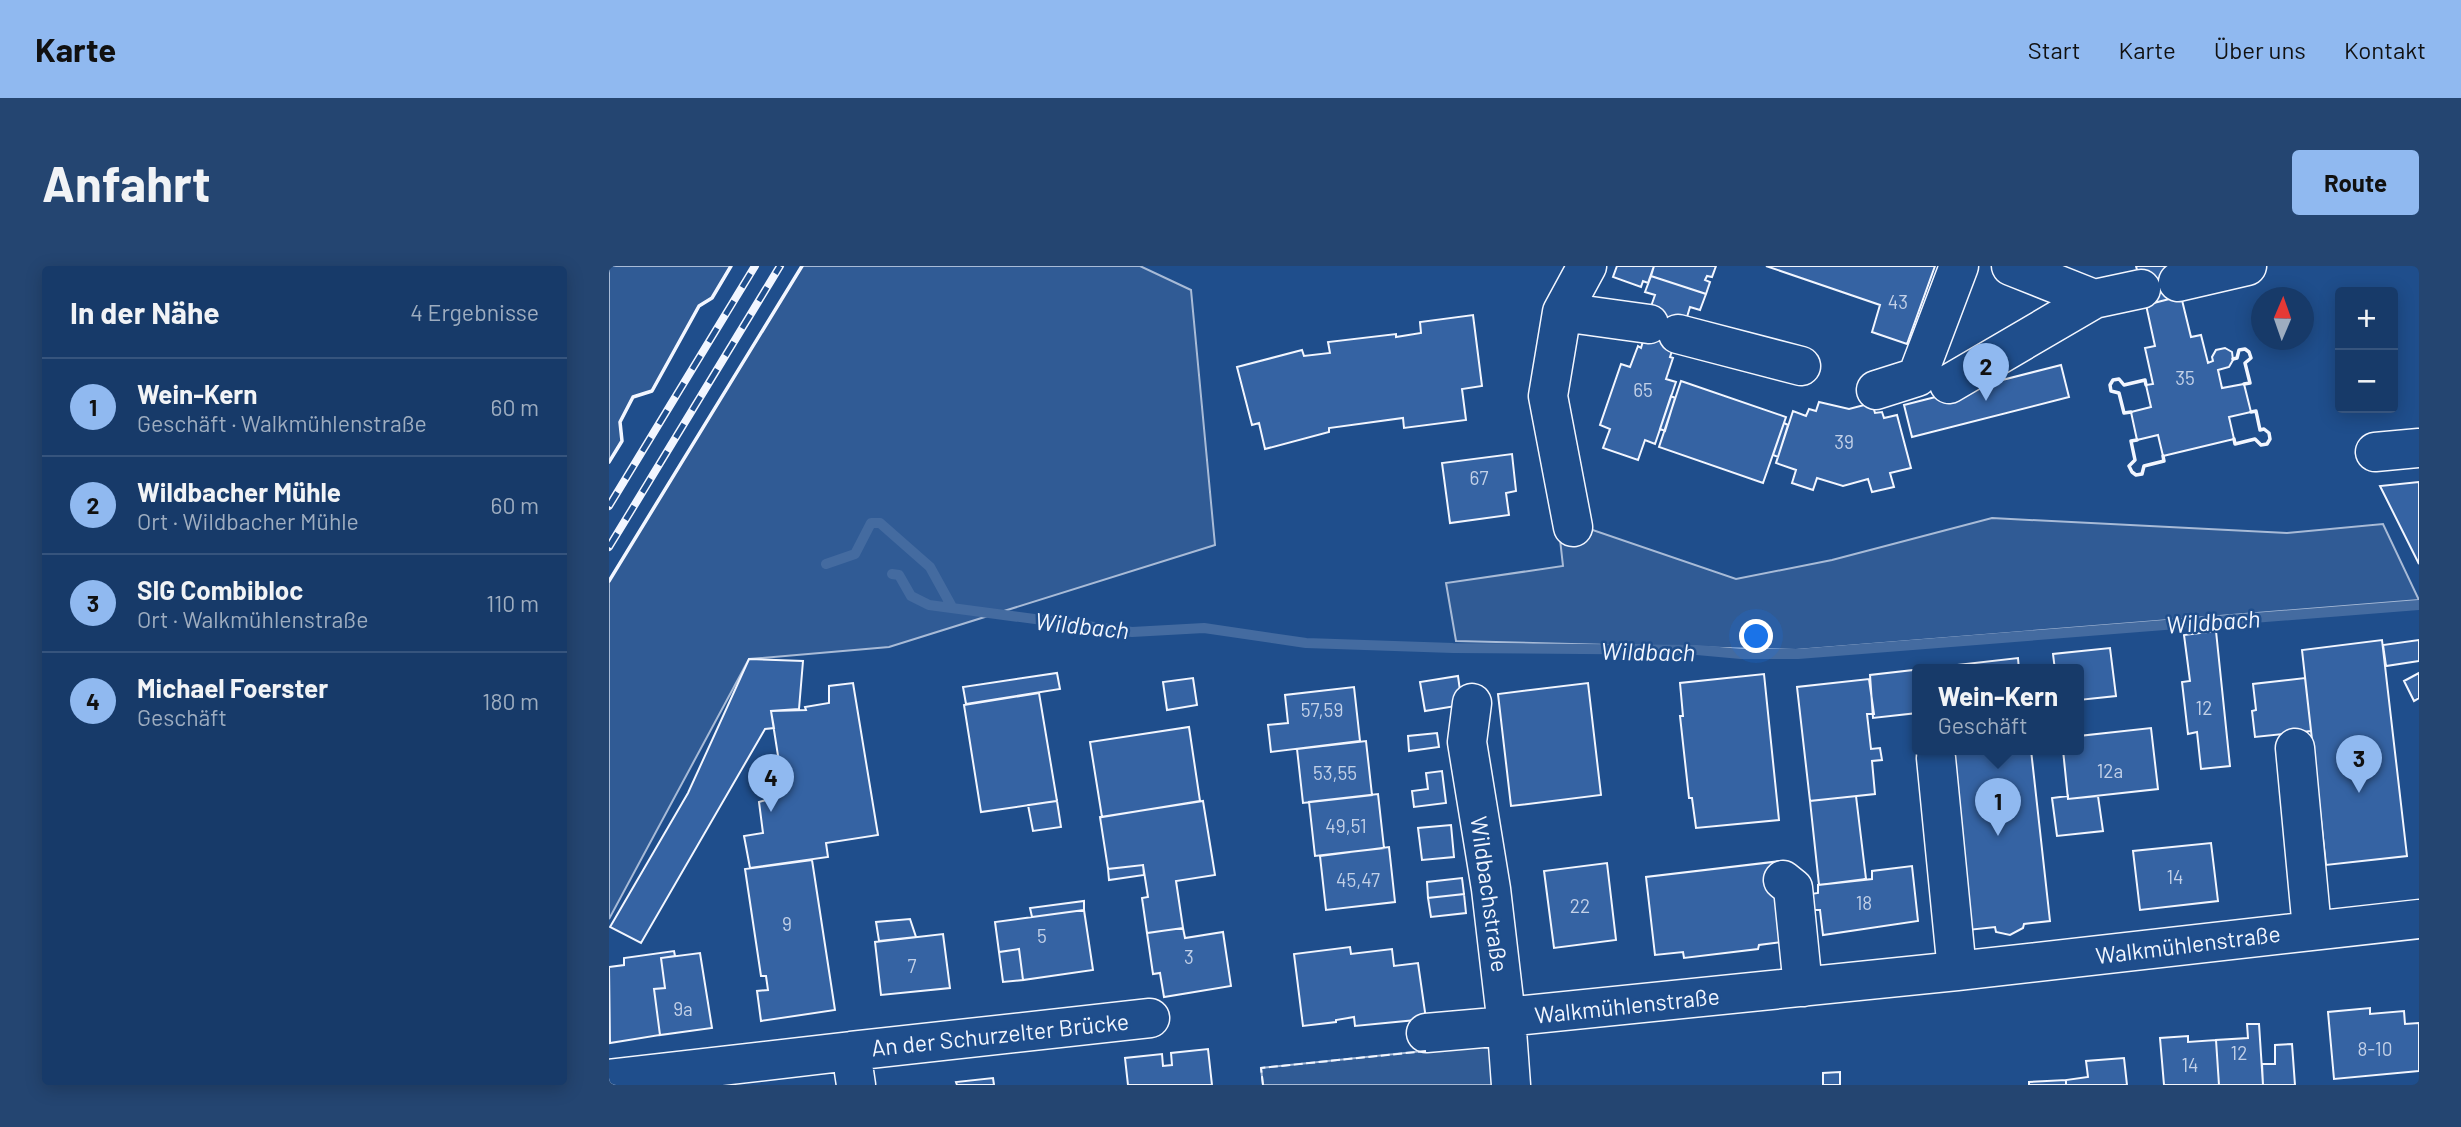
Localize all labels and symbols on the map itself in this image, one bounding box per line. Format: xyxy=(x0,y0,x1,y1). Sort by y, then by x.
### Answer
north arrow xyxy=(2251,287,2314,350)
house number: 43 xyxy=(1888,290,1908,313)
pin: 2 xyxy=(1963,343,2009,401)
house number: 35 xyxy=(2175,366,2195,389)
house number: 65 xyxy=(1633,378,1653,401)
house number: 39 xyxy=(1834,430,1854,453)
house number: 67 xyxy=(1470,466,1488,489)
water label: Wildbach xyxy=(2165,603,2261,639)
water label: Wildbach xyxy=(1033,606,1131,644)
your location xyxy=(1739,619,1773,653)
water label: Wildbach xyxy=(1601,636,1695,666)
house number: 12 xyxy=(2196,696,2212,719)
house number: 57,59 xyxy=(1301,698,1343,721)
pin: 3 xyxy=(2336,735,2382,793)
pin: 4 xyxy=(748,754,794,812)
house number: 12a xyxy=(2097,759,2123,782)
house number: 53,55 xyxy=(1313,761,1357,784)
pin: 1 xyxy=(1975,778,2021,836)
house number: 49,51 xyxy=(1325,814,1367,837)
street label: Wildbachstraße xyxy=(1465,814,1515,974)
house number: 14 xyxy=(2166,865,2184,888)
house number: 45,47 xyxy=(1336,868,1380,891)
house number: 18 xyxy=(1856,891,1872,914)
house number: 22 xyxy=(1570,894,1590,917)
house number: 9 xyxy=(782,912,792,935)
street label: Walkmühlenstraße xyxy=(2094,919,2282,969)
house number: 5 xyxy=(1037,924,1047,947)
house number: 3 xyxy=(1184,945,1194,968)
house number: 7 xyxy=(908,954,917,977)
street label: Walkmühlenstraße xyxy=(1533,981,1721,1029)
house number: 9a xyxy=(673,997,693,1020)
street label: An der Schurzelter Brücke xyxy=(870,1007,1130,1061)
house number: 8-10 xyxy=(2358,1037,2392,1060)
house number: 12 xyxy=(2231,1041,2247,1064)
house number: 14 xyxy=(2181,1053,2199,1076)

